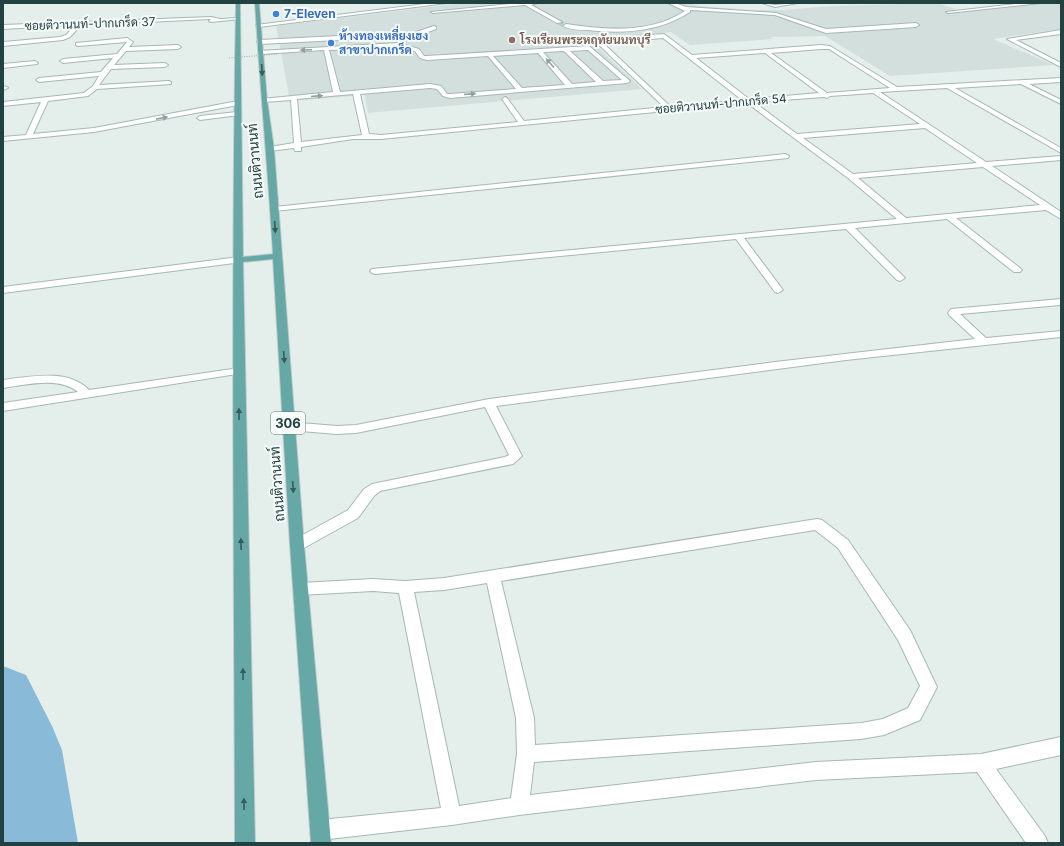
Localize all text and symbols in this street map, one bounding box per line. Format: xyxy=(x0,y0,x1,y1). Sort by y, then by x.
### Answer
place label: 7-Eleven xyxy=(284,6,336,21)
marker: 7-Eleven xyxy=(271,9,281,19)
street label: ซอยติวานนท์-ปากเกร็ด 37 xyxy=(24,13,156,33)
place label: ห้างทองเหลี่ยงเฮง สาขาปากเกร็ด xyxy=(339,25,428,57)
place label: โรงเรียนพระหฤทัยนนทบุรี xyxy=(519,32,651,48)
marker: โรงเรียนพระหฤทัยนนทบุรี xyxy=(507,35,517,45)
marker: ห้างทองเหลี่ยงเฮง สาขาปากเกร็ด xyxy=(326,38,336,48)
one-way arrow xyxy=(300,46,312,53)
one-way arrow xyxy=(545,58,554,68)
one-way arrow xyxy=(258,64,265,76)
street label: ซอยติวานนท์-ปากเกร็ด 54 xyxy=(655,89,787,117)
one-way arrow xyxy=(464,91,476,98)
one-way arrow xyxy=(311,92,323,99)
one-way arrow xyxy=(156,114,168,120)
street label: ถนนติวานนท์ xyxy=(243,123,266,199)
one-way arrow xyxy=(271,221,278,233)
one-way arrow xyxy=(281,351,288,363)
one-way arrow xyxy=(236,407,242,420)
road number: 306 xyxy=(271,412,305,434)
street label: ถนนติวานนท์ xyxy=(265,446,288,522)
one-way arrow xyxy=(289,481,296,493)
one-way arrow xyxy=(238,537,244,550)
one-way arrow xyxy=(240,667,246,680)
one-way arrow xyxy=(241,798,248,810)

